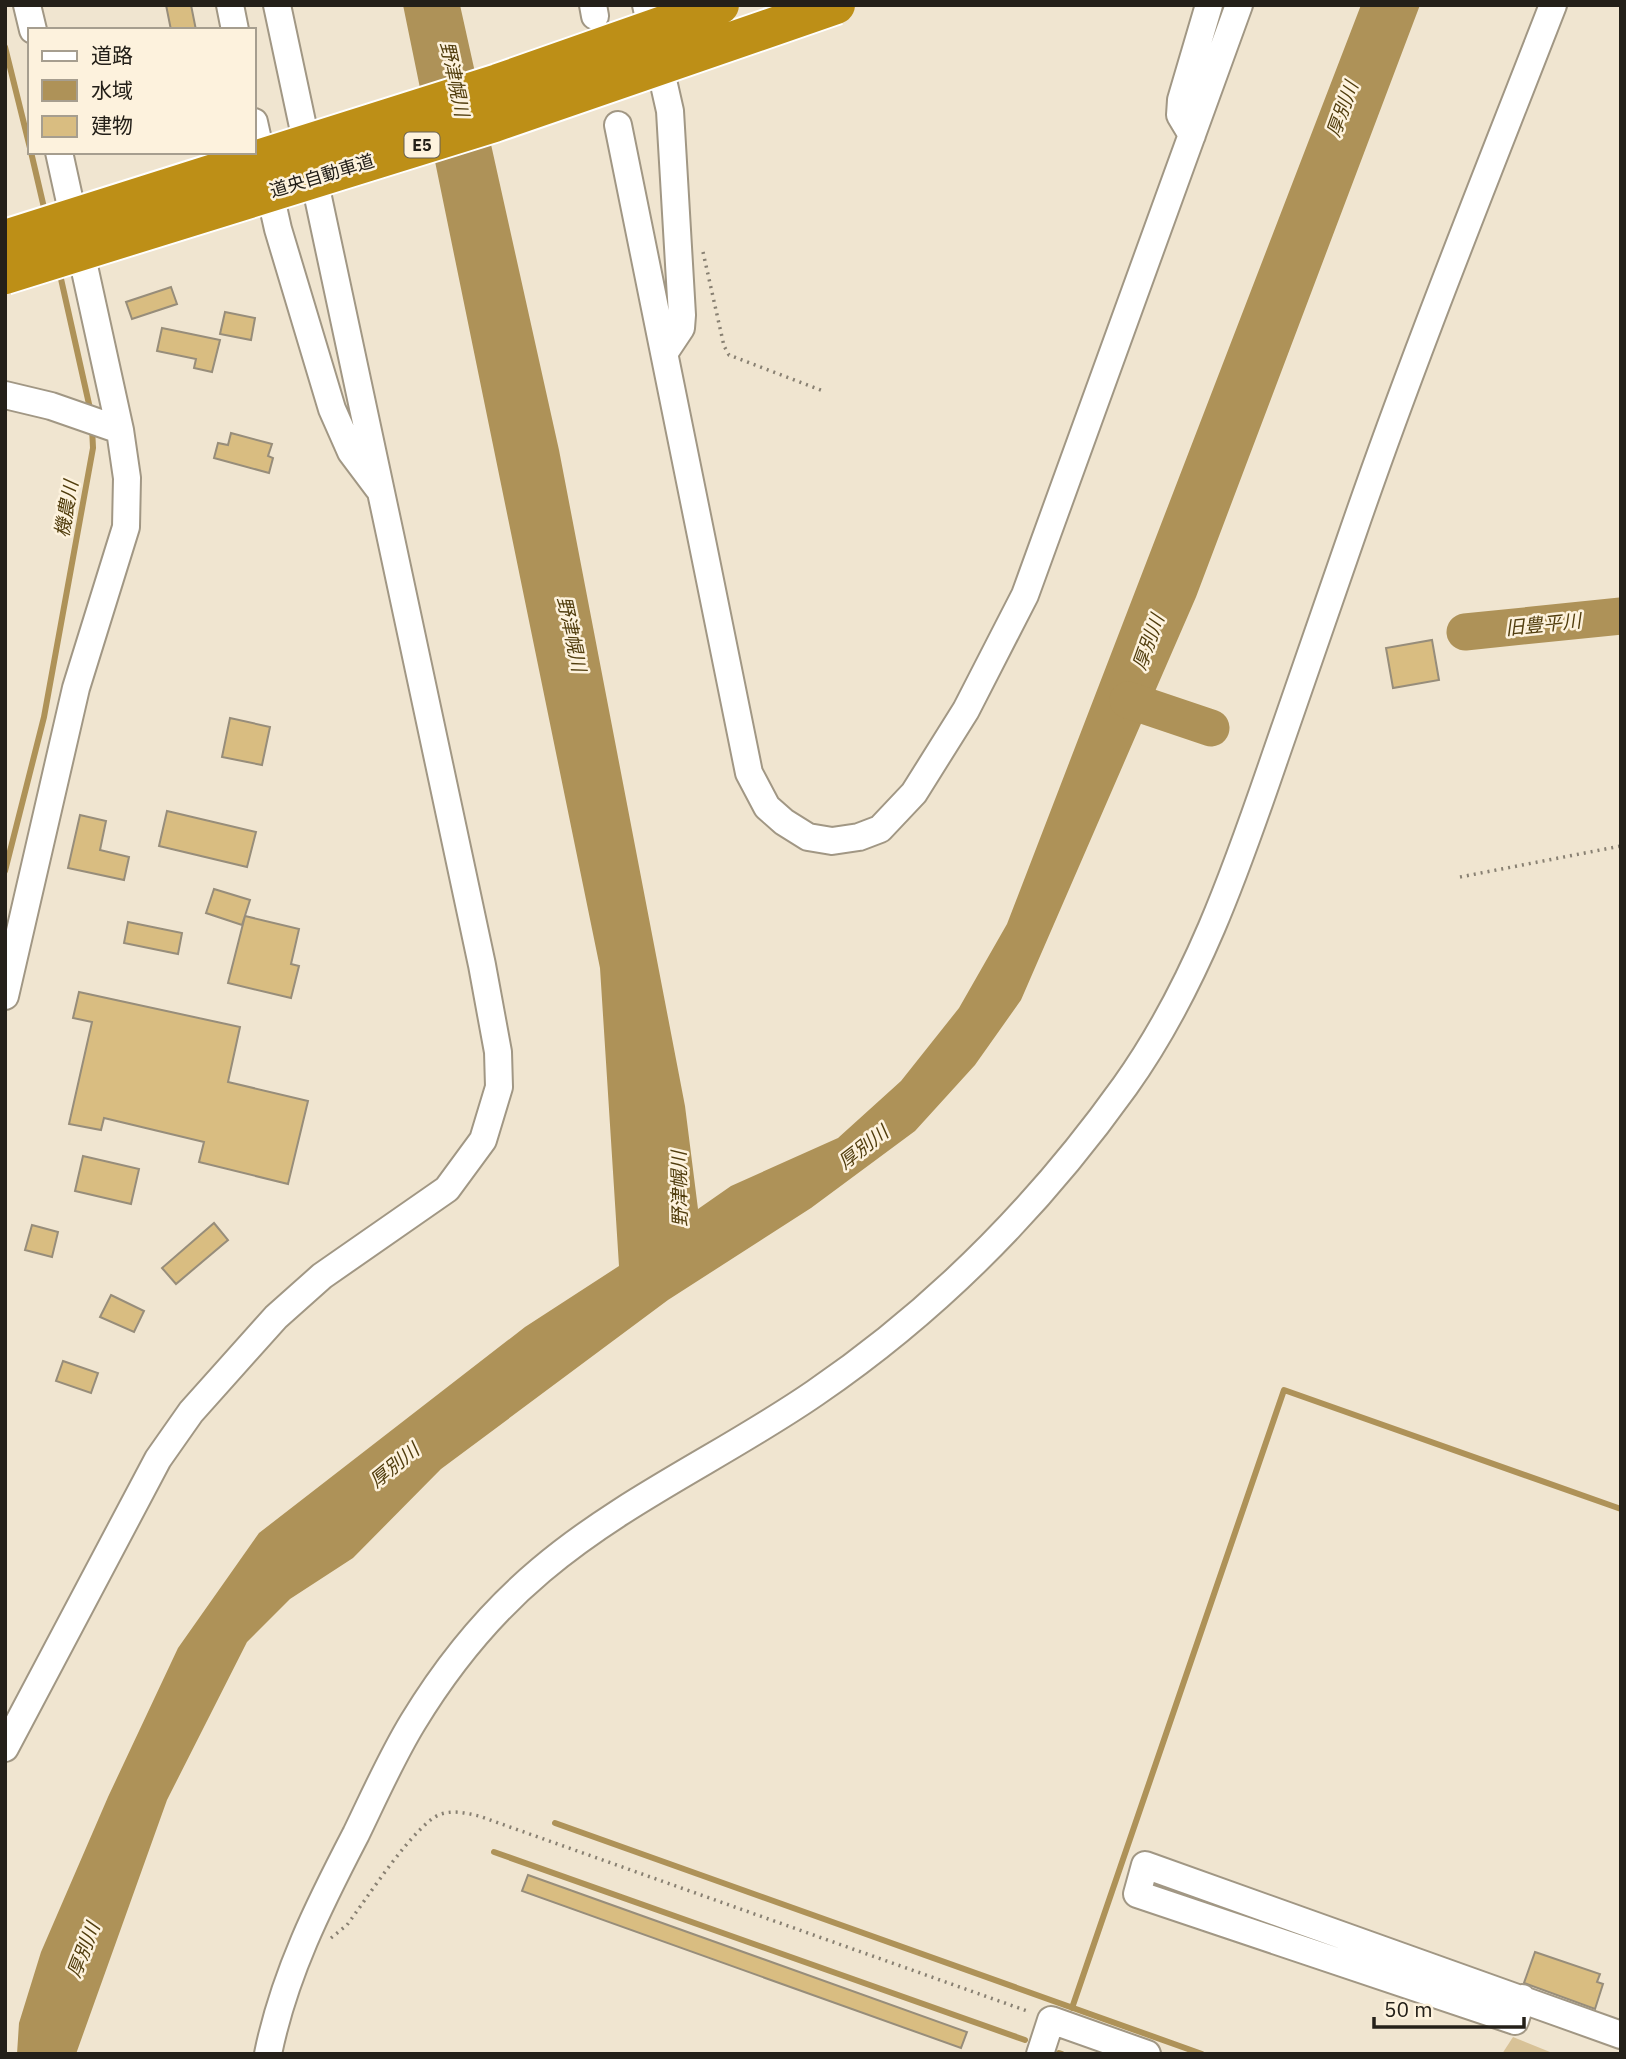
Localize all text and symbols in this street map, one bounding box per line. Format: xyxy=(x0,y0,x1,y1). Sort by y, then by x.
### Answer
legend xyxy=(28,28,256,154)
water label: 野津幌川 xyxy=(435,39,475,121)
text: 道路 xyxy=(91,41,133,69)
text: 水域 xyxy=(91,76,133,104)
water label: 厚別川 xyxy=(1321,76,1364,140)
text: 建物 xyxy=(91,111,133,139)
road number: E5 xyxy=(404,132,440,158)
street label: 道央自動車道 xyxy=(267,149,377,202)
water label: 機農川 xyxy=(49,477,83,539)
water label: 野津幌川 xyxy=(552,594,592,676)
water label: 旧豊平川 xyxy=(1504,608,1584,640)
water label: 厚別川 xyxy=(1127,609,1170,673)
water label: 厚別川 xyxy=(833,1119,894,1174)
water label: 野津幌川 xyxy=(666,1149,692,1227)
water label: 厚別川 xyxy=(364,1436,425,1492)
water label: 厚別川 xyxy=(62,1917,105,1981)
scale bar xyxy=(1374,1986,1524,2030)
text: 50 m xyxy=(1384,1995,1433,2023)

